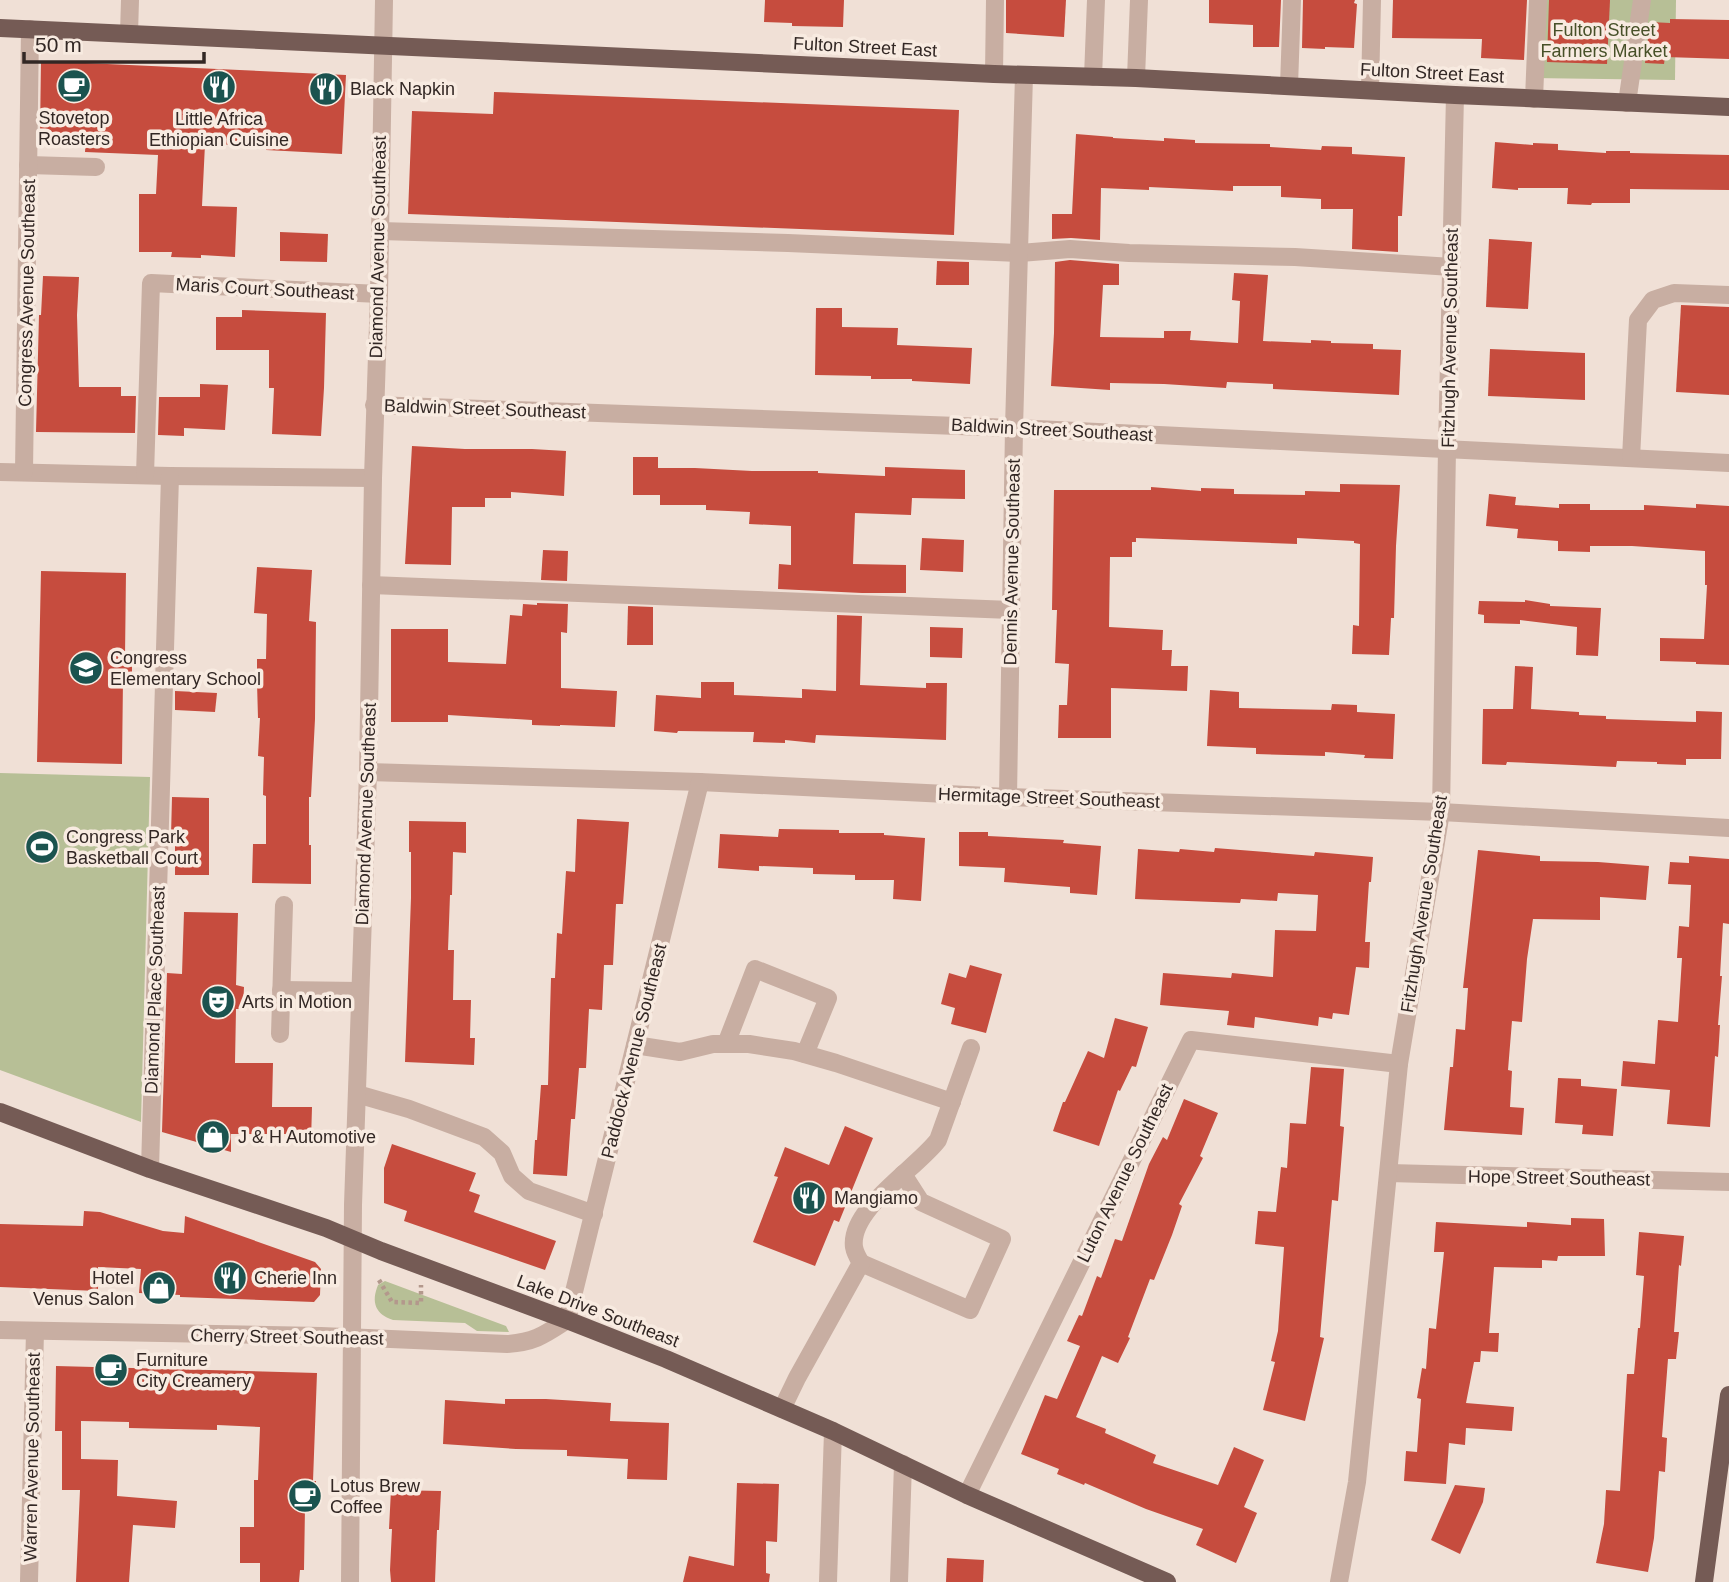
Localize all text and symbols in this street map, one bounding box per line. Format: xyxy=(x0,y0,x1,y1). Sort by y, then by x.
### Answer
park label: Fulton Street Farmers Market xyxy=(1540,20,1668,61)
scale bar xyxy=(24,21,205,65)
text: 50 m xyxy=(35,33,82,56)
street label: Fulton Street East xyxy=(793,33,937,61)
street label: Fulton Street East xyxy=(1360,59,1504,87)
cafe icon: Stovetop Roasters xyxy=(55,67,93,105)
restaurant icon: Little Africa Ethiopian Cuisine xyxy=(200,68,238,106)
restaurant icon: Black Napkin xyxy=(307,70,345,108)
place label: Black Napkin xyxy=(350,79,455,99)
place label: Stovetop Roasters xyxy=(38,108,110,149)
place label: Little Africa Ethiopian Cuisine xyxy=(149,109,289,150)
street label: Diamond Avenue Southeast xyxy=(366,135,390,359)
street label: Congress Avenue Southeast xyxy=(15,179,39,407)
street label: Fitzhugh Avenue Southeast xyxy=(1438,228,1462,448)
street label: Maris Court Southeast xyxy=(175,274,355,304)
street label: Baldwin Street Southeast xyxy=(384,395,586,423)
street label: Baldwin Street Southeast xyxy=(951,415,1153,445)
street label: Dennis Avenue Southeast xyxy=(1000,458,1024,666)
place label: Congress Elementary School xyxy=(110,648,261,689)
school or university icon: Congress Elementary School xyxy=(67,649,105,687)
street label: Diamond Avenue Southeast xyxy=(352,702,380,926)
street label: Hermitage Street Southeast xyxy=(938,784,1160,812)
street label: Fitzhugh Avenue Southeast xyxy=(1397,794,1451,1014)
place label: Congress Park Basketball Court xyxy=(66,827,198,868)
sports icon: Congress Park Basketball Court xyxy=(23,828,61,866)
street label: Diamond Place Southeast xyxy=(141,886,169,1094)
street label: Paddock Avenue Southeast xyxy=(598,941,670,1161)
theatre icon: Arts in Motion xyxy=(199,983,237,1021)
place label: Arts in Motion xyxy=(242,992,352,1012)
street label: Luton Avenue Southeast xyxy=(1073,1081,1177,1265)
shop icon: J & H Automotive xyxy=(194,1118,232,1156)
place label: J & H Automotive xyxy=(238,1127,376,1147)
street label: Hope Street Southeast xyxy=(1468,1166,1650,1190)
restaurant icon: Mangiamo xyxy=(790,1179,828,1217)
place label: Mangiamo xyxy=(834,1188,918,1208)
restaurant icon: Cherie Inn xyxy=(211,1259,249,1297)
place label: Hotel Venus Salon xyxy=(33,1268,134,1309)
place label: Cherie Inn xyxy=(254,1268,337,1288)
shop icon: Hotel Venus Salon xyxy=(140,1269,178,1307)
street label: Lake Drive Southeast xyxy=(514,1271,682,1351)
street label: Cherry Street Southeast xyxy=(190,1325,384,1349)
place label: Furniture City Creamery xyxy=(136,1350,251,1391)
cafe icon: Furniture City Creamery xyxy=(92,1351,130,1389)
street label: Warren Avenue Southeast xyxy=(20,1352,44,1562)
place label: Lotus Brew Coffee xyxy=(330,1476,421,1517)
cafe icon: Lotus Brew Coffee xyxy=(286,1477,324,1515)

